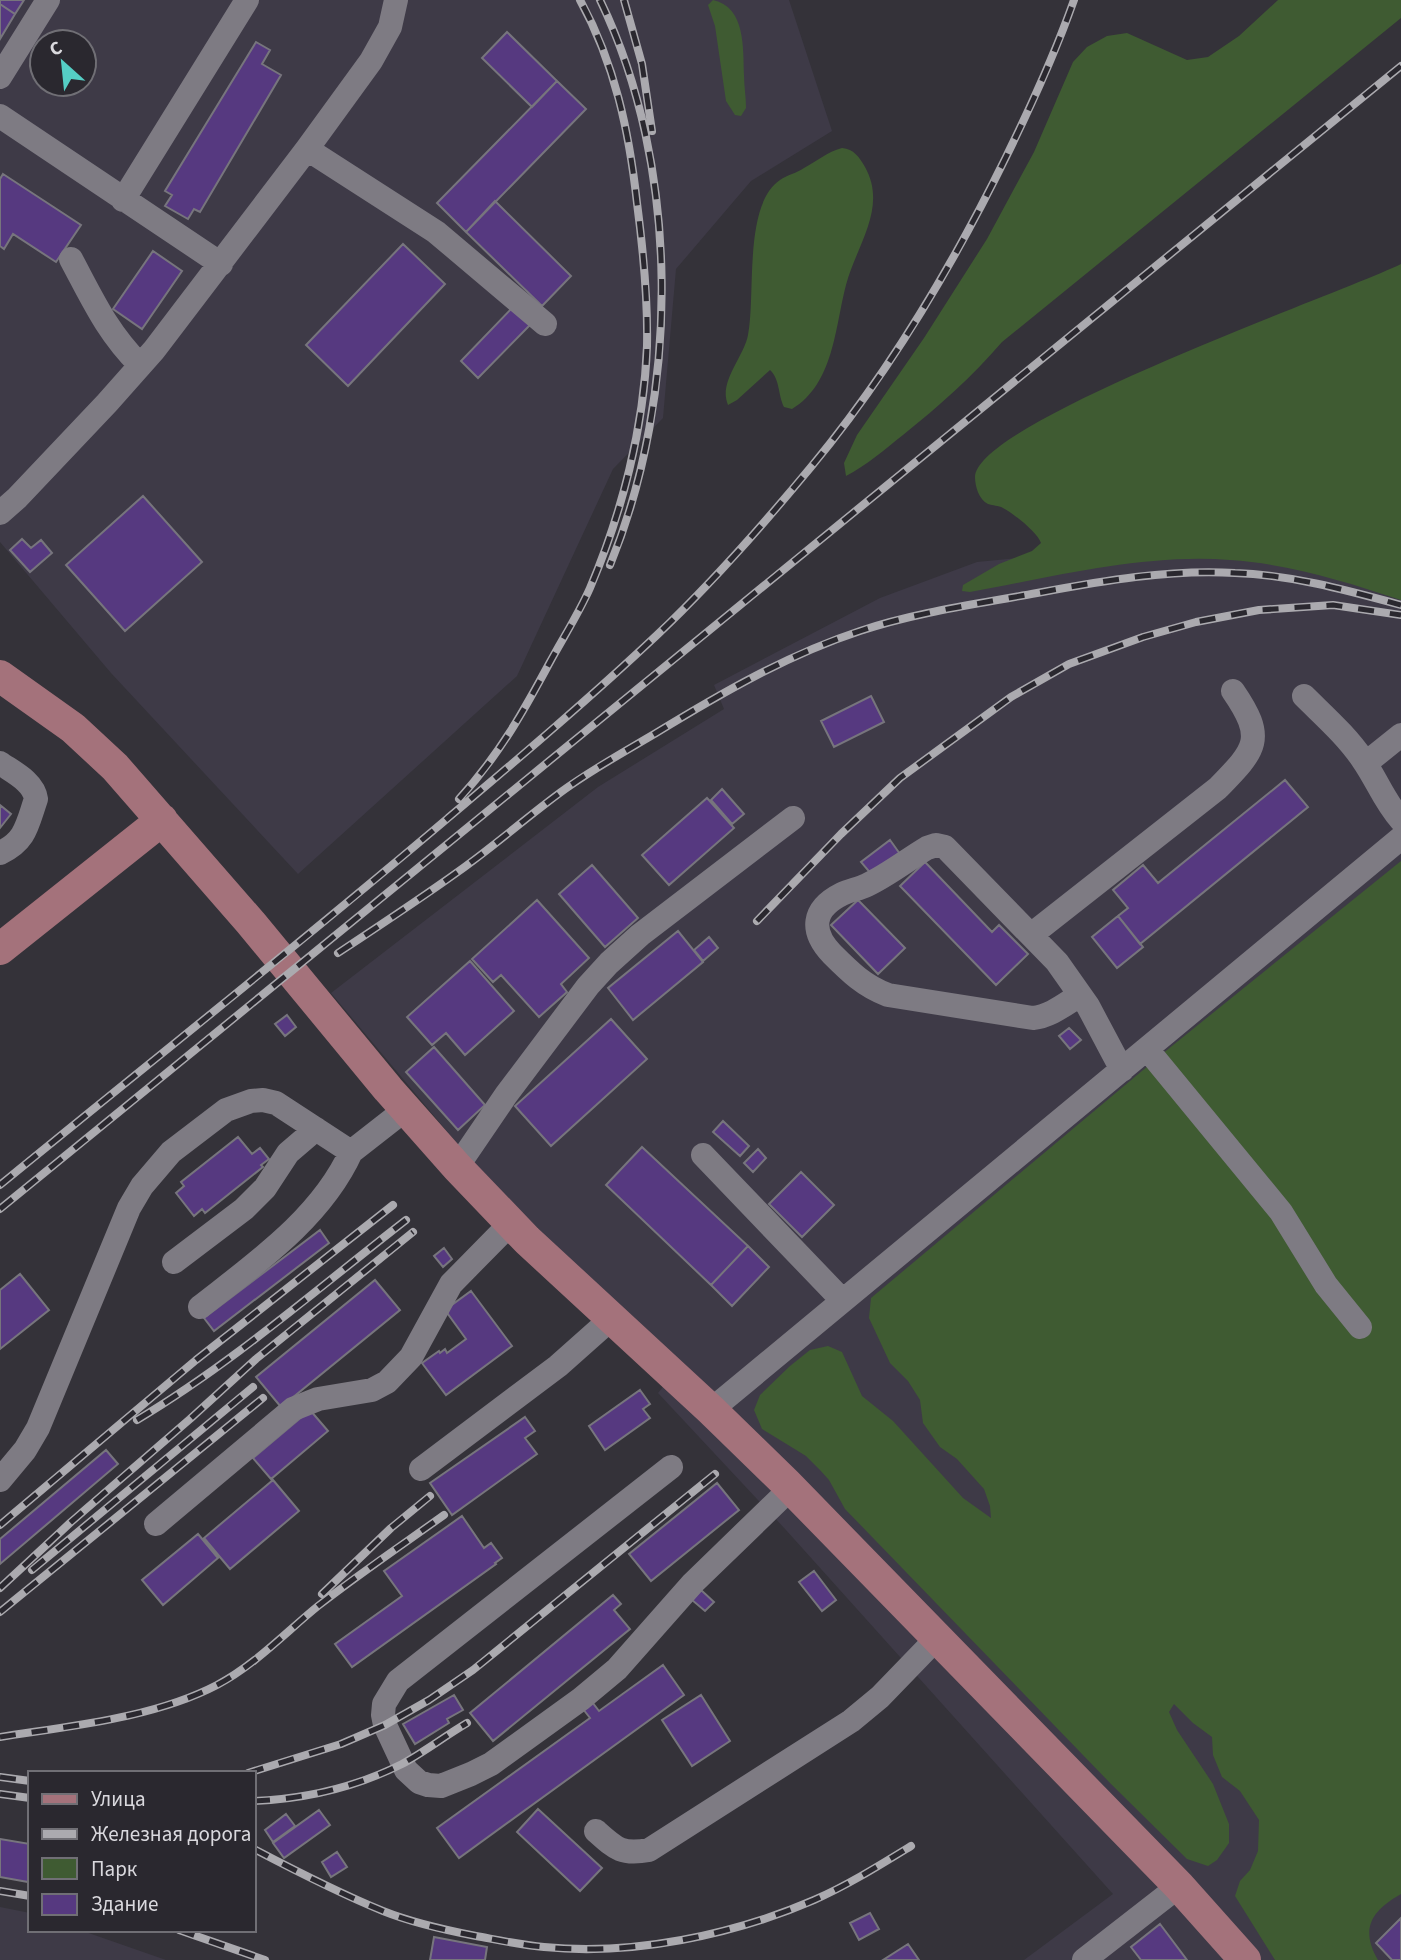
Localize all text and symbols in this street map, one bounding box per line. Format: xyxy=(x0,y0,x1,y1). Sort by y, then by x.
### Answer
north arrow xyxy=(28,28,98,98)
text: С xyxy=(45,35,67,64)
legend xyxy=(28,1771,256,1932)
text: Улица xyxy=(91,1784,146,1814)
text: Железная дорога xyxy=(91,1819,251,1849)
text: Парк xyxy=(91,1854,138,1884)
text: Здание xyxy=(91,1889,159,1919)

